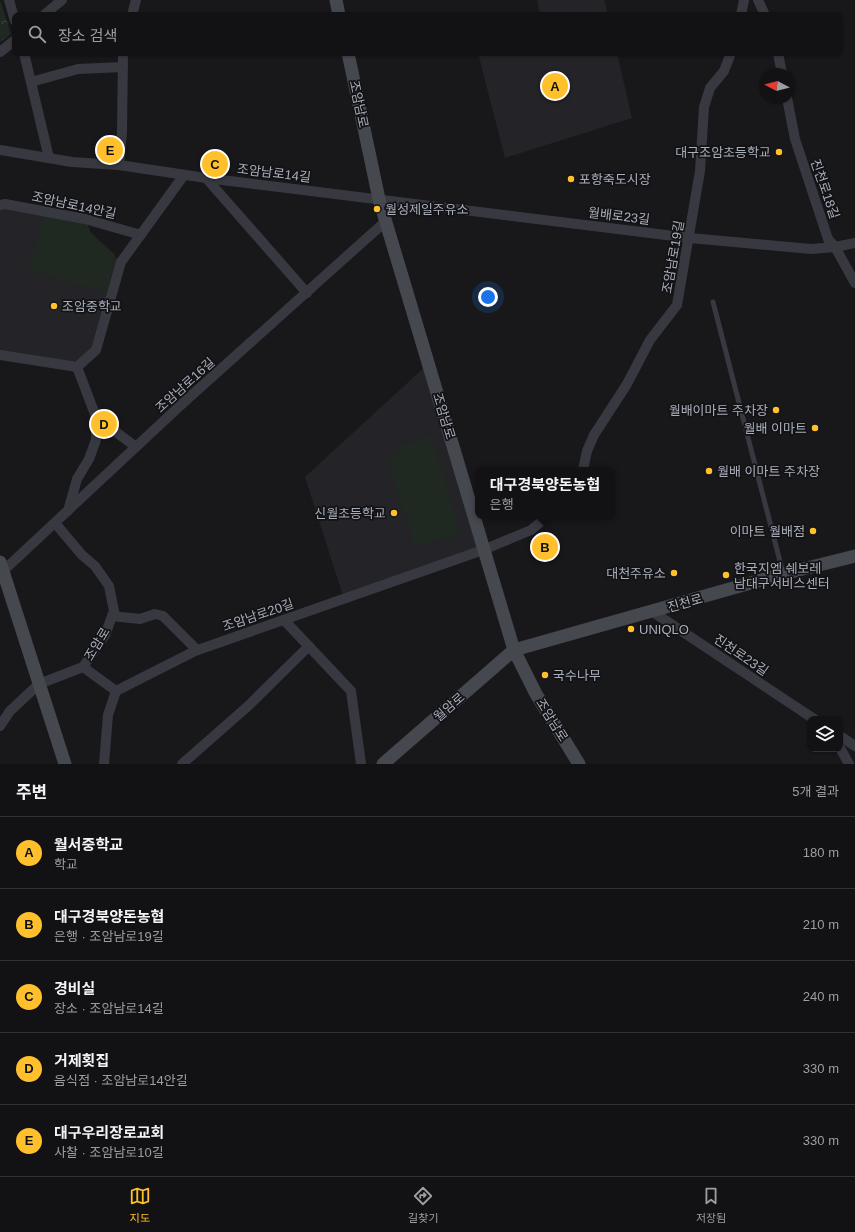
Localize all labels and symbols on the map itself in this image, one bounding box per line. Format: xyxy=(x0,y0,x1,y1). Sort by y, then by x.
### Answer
north arrow xyxy=(759,68,795,104)
pin: A xyxy=(542,71,568,101)
street label: 조암남로 xyxy=(347,79,371,129)
pin: E xyxy=(97,135,123,165)
place label: 대구조암초등학교 xyxy=(675,145,771,160)
marker: 대구조암초등학교 xyxy=(774,147,784,157)
pin: C xyxy=(202,149,228,179)
street label: 진천로18길 xyxy=(808,157,842,221)
street label: 조암남로14길 xyxy=(236,161,312,185)
place label: 포항죽도시장 xyxy=(579,172,651,187)
marker: 포항죽도시장 xyxy=(566,174,576,184)
street label: 조암남로14안길 xyxy=(30,189,118,221)
place label: 월성제일주유소 xyxy=(385,202,469,217)
marker: 월성제일주유소 xyxy=(372,204,382,214)
street label: 월배로23길 xyxy=(587,205,651,227)
street label: 조암남로19길 xyxy=(659,219,687,295)
your location xyxy=(478,287,498,307)
place label: 조암중학교 xyxy=(62,299,122,314)
marker: 조암중학교 xyxy=(49,301,59,311)
street label: 조암남로16길 xyxy=(152,355,218,415)
street label: 조암남로 xyxy=(430,391,458,441)
place label: 월배이마트 주차장 xyxy=(669,403,768,418)
marker: 월배이마트 주차장 xyxy=(771,405,781,415)
pin: D xyxy=(91,409,117,439)
place label: 월배 이마트 xyxy=(744,421,807,436)
marker: 월배 이마트 xyxy=(810,423,820,433)
place label: 월배 이마트 주차장 xyxy=(717,464,820,479)
marker: 월배 이마트 주차장 xyxy=(704,466,714,476)
place label: 신월초등학교 xyxy=(314,506,386,521)
marker: 신월초등학교 xyxy=(389,508,399,518)
place label: 이마트 월배점 xyxy=(730,524,805,539)
marker: 이마트 월배점 xyxy=(808,526,818,536)
pin: B xyxy=(532,532,558,562)
place label: 한국지엠 쉐보레 남대구서비스센터 xyxy=(734,561,830,591)
place label: 대천주유소 xyxy=(606,566,666,581)
marker: 대천주유소 xyxy=(669,568,679,578)
marker: 한국지엠 쉐보레 남대구서비스센터 xyxy=(721,570,731,580)
street label: 진천로 xyxy=(666,591,704,615)
street label: 조암남로20길 xyxy=(220,596,296,634)
place label: UNIQLO xyxy=(639,622,689,637)
marker: UNIQLO xyxy=(626,624,636,634)
street label: 조암로 xyxy=(81,625,113,663)
street label: 진천로23길 xyxy=(711,631,771,679)
place label: 국수나무 xyxy=(553,668,601,683)
marker: 국수나무 xyxy=(540,670,550,680)
street label: 월암로 xyxy=(431,690,467,724)
street label: 조암남로 xyxy=(533,696,571,744)

